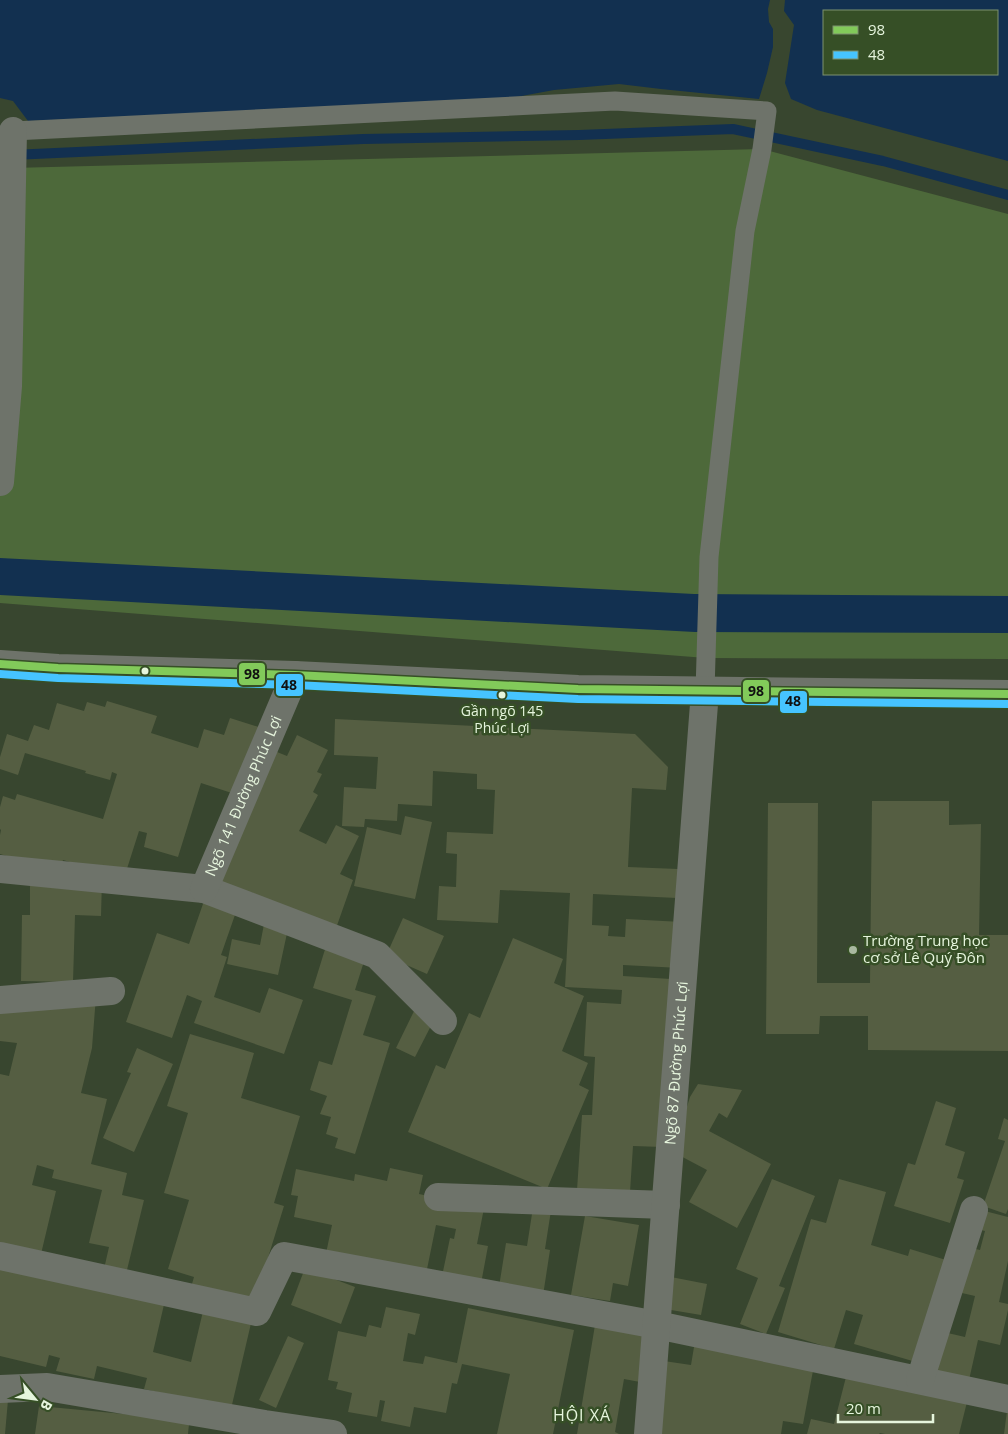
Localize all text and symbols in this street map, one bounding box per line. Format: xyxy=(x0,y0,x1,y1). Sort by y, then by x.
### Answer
legend xyxy=(823,10,998,75)
text: 98 xyxy=(868,19,885,39)
text: 48 xyxy=(868,44,885,64)
line badge: 98 xyxy=(238,662,266,686)
text: 98 xyxy=(244,664,260,683)
unlabelled marker xyxy=(140,666,150,676)
line badge: 48 xyxy=(275,673,304,697)
text: 48 xyxy=(281,675,297,694)
line badge: 98 xyxy=(742,679,770,703)
text: 98 xyxy=(748,681,764,700)
marker: Gần ngõ 145 Phúc Lợi xyxy=(497,690,507,700)
line badge: 48 xyxy=(779,690,808,714)
text: 48 xyxy=(785,691,801,710)
place label: Gần ngõ 145 Phúc Lợi xyxy=(461,701,543,737)
street label: Ngõ 141 Đường Phúc Lợi xyxy=(200,712,286,879)
place label: Trường Trung học cơ sở Lê Quý Đôn xyxy=(863,930,988,967)
marker: Trường Trung học cơ sở Lê Quý Đôn xyxy=(847,944,859,956)
street label: Ngõ 87 Đường Phúc Lợi xyxy=(659,980,692,1146)
north arrow xyxy=(10,1374,60,1424)
scale bar xyxy=(838,1392,933,1424)
text: B xyxy=(36,1397,57,1414)
text: 20 m xyxy=(846,1398,881,1418)
district label: HỘI XÁ xyxy=(553,1404,611,1426)

